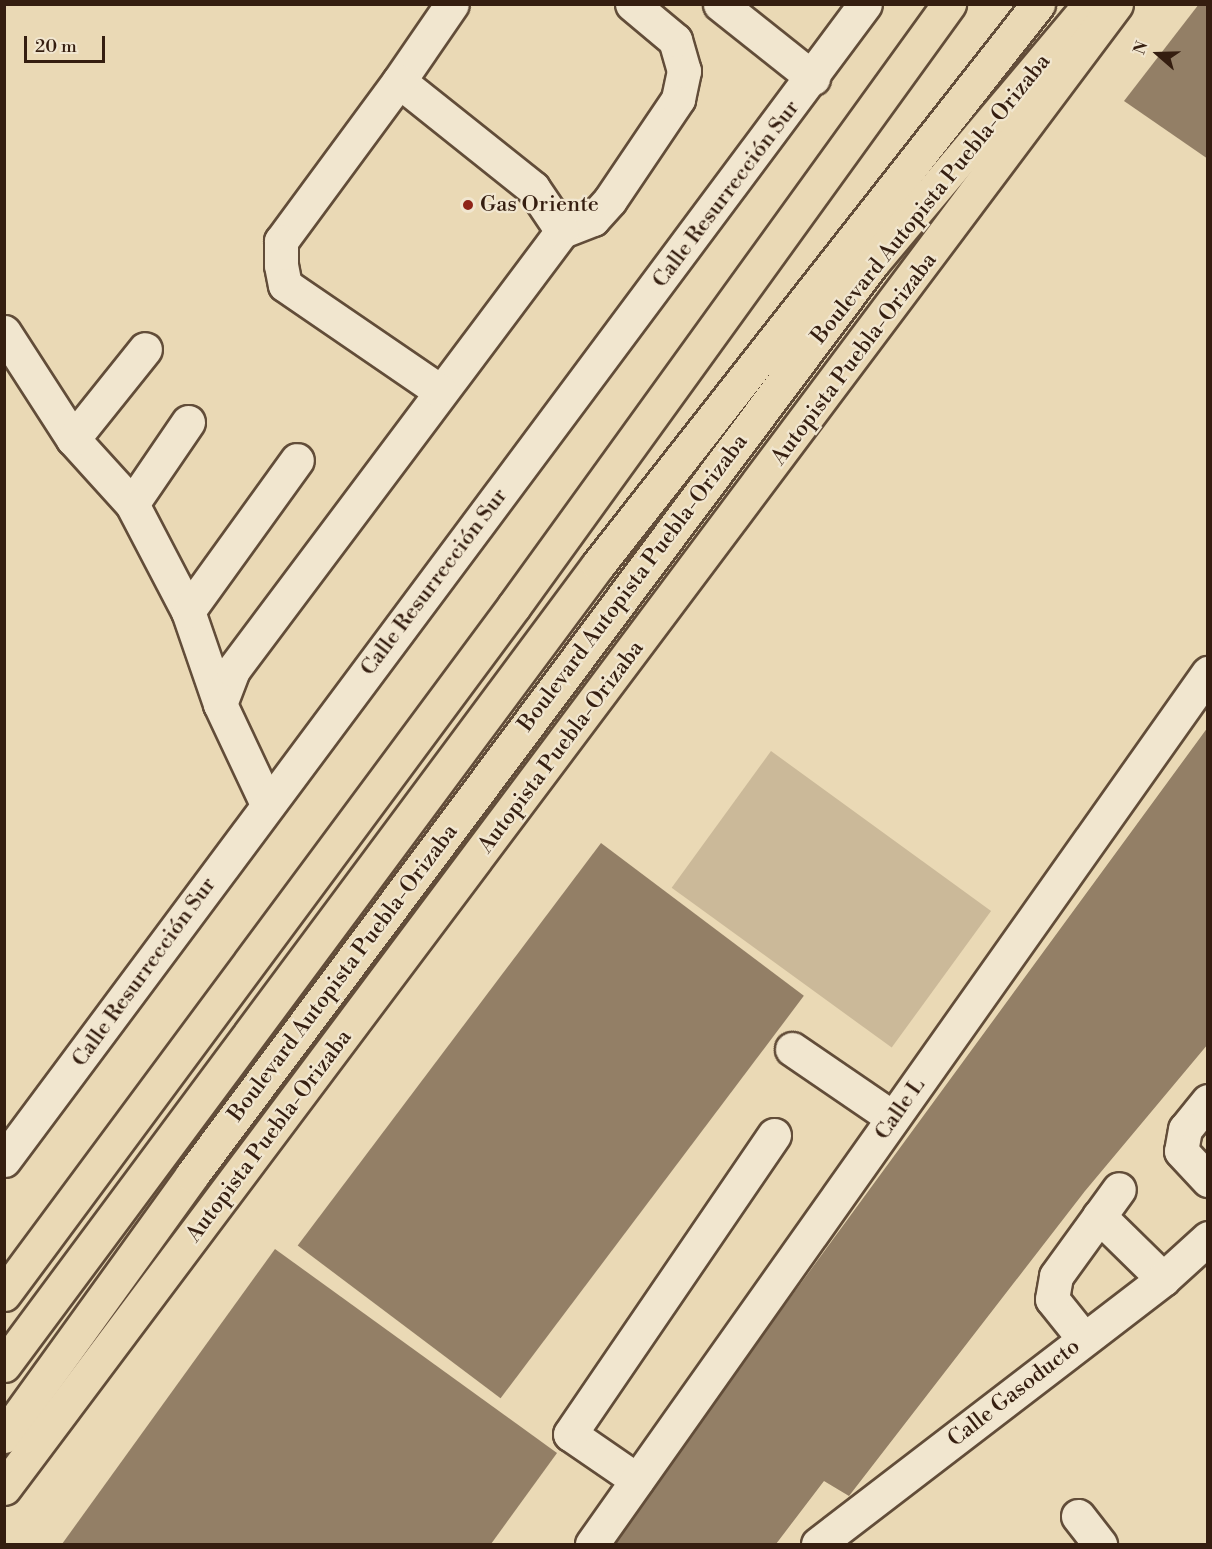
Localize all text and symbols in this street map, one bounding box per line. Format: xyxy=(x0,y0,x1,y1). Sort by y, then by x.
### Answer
scale bar xyxy=(27,24,108,62)
north arrow xyxy=(1128,24,1188,84)
text: 20 m xyxy=(35,35,77,58)
text: N xyxy=(1130,38,1153,57)
street label: Boulevard Autopista Puebla-Orizaba xyxy=(806,49,1056,349)
street label: Calle Resurrección Sur xyxy=(647,95,805,293)
place label: Gas Oriente xyxy=(480,192,599,218)
marker: Gas Oriente xyxy=(461,198,475,212)
street label: Autopista Puebla-Orizaba xyxy=(766,248,942,470)
street label: Boulevard Autopista Puebla-Orizaba xyxy=(513,429,753,737)
street label: Calle Resurrección Sur xyxy=(355,483,513,681)
street label: Autopista Puebla-Orizaba xyxy=(473,636,649,858)
street label: Boulevard Autopista Puebla-Orizaba xyxy=(223,819,463,1127)
street label: Calle Resurrección Sur xyxy=(66,872,222,1072)
street label: Autopista Puebla-Orizaba xyxy=(181,1025,357,1247)
street label: Calle L xyxy=(869,1073,931,1145)
street label: Calle Gasoducto xyxy=(943,1333,1085,1453)

